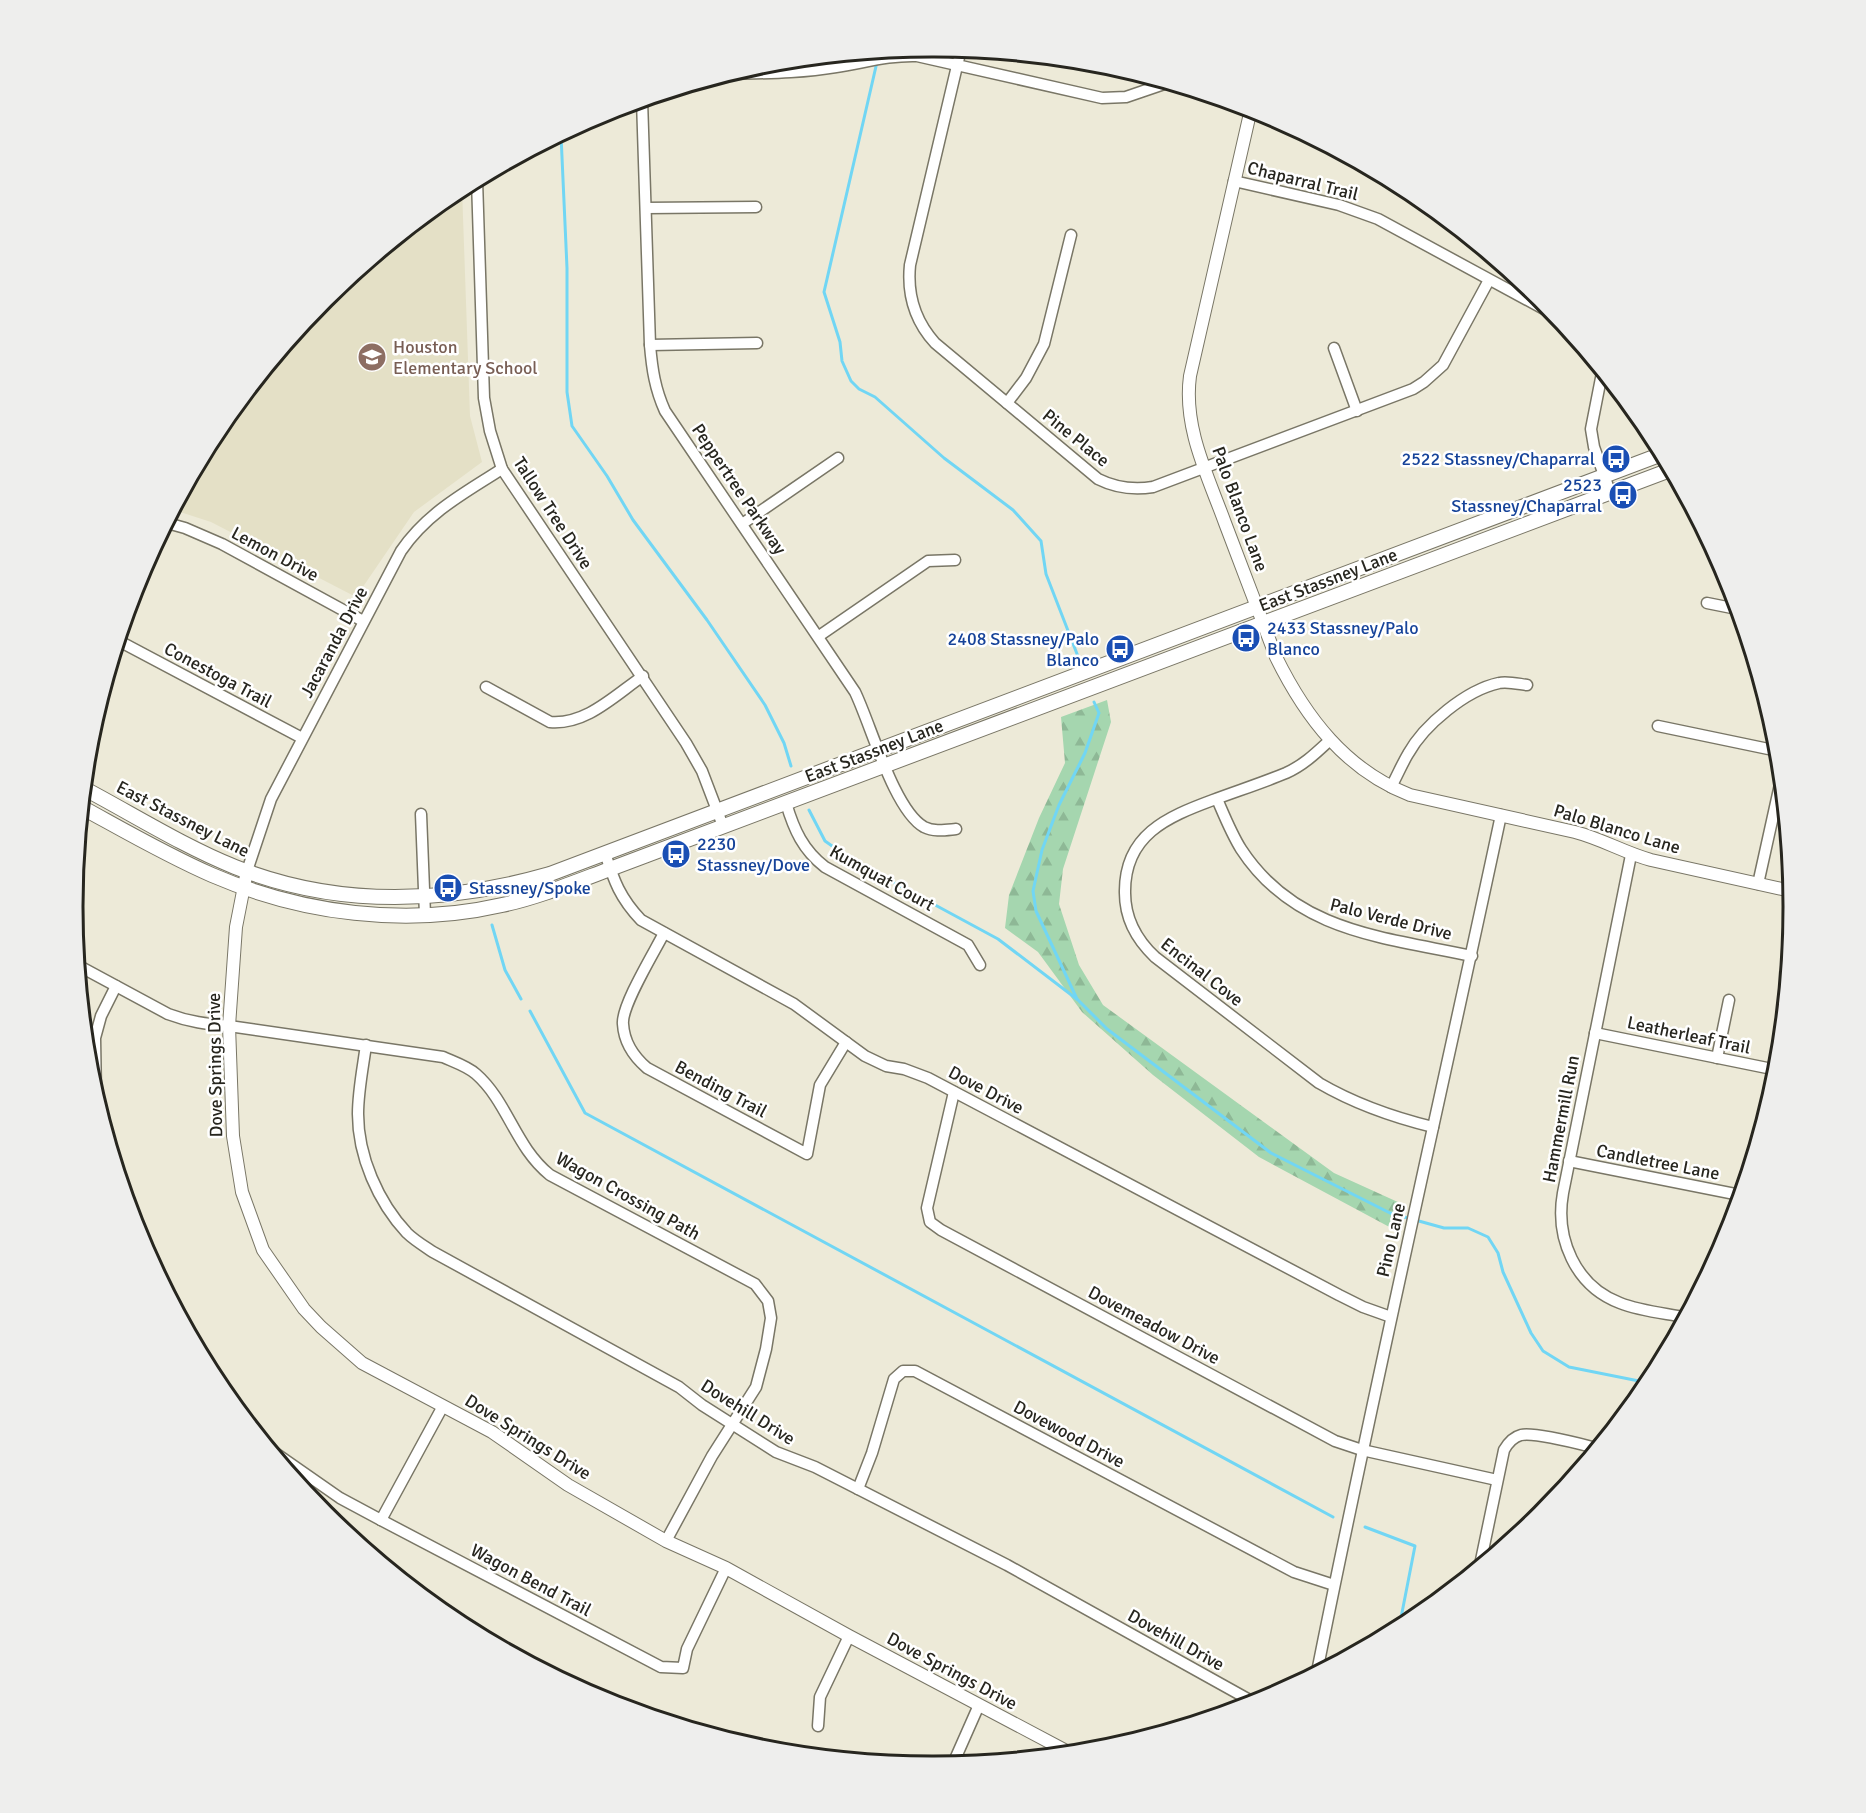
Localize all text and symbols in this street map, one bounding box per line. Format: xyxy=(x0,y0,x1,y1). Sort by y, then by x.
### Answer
street label: Chaparral Trail xyxy=(1245,157,1361,205)
place label: Houston Elementary School xyxy=(393,336,538,379)
school or university icon: Houston Elementary School xyxy=(356,341,388,373)
street label: Pine Place xyxy=(1038,404,1114,472)
street label: Peppertree Parkway xyxy=(687,419,791,559)
bus stop icon: 2522 Stassney/Chaparral xyxy=(1600,443,1632,475)
street label: Palo Blanco Lane xyxy=(1207,444,1273,574)
place label: 2522 Stassney/Chaparral xyxy=(1401,448,1595,470)
street label: Tallow Tree Drive xyxy=(509,453,597,573)
place label: 2523 Stassney/Chaparral xyxy=(1451,474,1602,517)
bus stop icon: 2523 Stassney/Chaparral xyxy=(1607,479,1639,511)
street label: Lemon Drive xyxy=(228,522,322,586)
street label: East Stassney Lane xyxy=(1256,543,1400,617)
street label: Jacaranda Drive xyxy=(296,583,372,701)
place label: 2433 Stassney/Palo Blanco xyxy=(1267,617,1419,660)
bus stop icon: 2433 Stassney/Palo Blanco xyxy=(1230,622,1262,654)
place label: 2408 Stassney/Palo Blanco xyxy=(948,628,1099,671)
bus stop icon: 2408 Stassney/Palo Blanco xyxy=(1104,633,1136,665)
street label: Conestoga Trail xyxy=(160,637,276,713)
street label: East Stassney Lane xyxy=(802,714,946,788)
street label: East Stassney Lane xyxy=(113,776,253,862)
street label: Palo Blanco Lane xyxy=(1551,799,1683,859)
place label: 2230 Stassney/Dove xyxy=(697,833,810,876)
bus stop icon: 2230 Stassney/Dove xyxy=(660,838,692,870)
street label: Kumquat Court xyxy=(826,840,938,916)
bus stop icon: Stassney/Spoke xyxy=(432,872,464,904)
place label: Stassney/Spoke xyxy=(469,877,591,899)
street label: Palo Verde Drive xyxy=(1328,893,1454,945)
street label: Encinal Cove xyxy=(1156,933,1248,1011)
street label: Dove Springs Drive xyxy=(203,993,227,1137)
street label: Leatherleaf Trail xyxy=(1625,1011,1753,1059)
street label: Hammermill Run xyxy=(1538,1053,1584,1185)
street label: Bending Trail xyxy=(671,1056,771,1122)
street label: Dove Drive xyxy=(945,1061,1027,1119)
street label: Candletree Lane xyxy=(1595,1139,1721,1185)
street label: Wagon Crossing Path xyxy=(552,1147,704,1245)
street label: Pino Lane xyxy=(1372,1201,1410,1279)
street label: Dovemeadow Drive xyxy=(1084,1281,1224,1369)
street label: Dovehill Drive xyxy=(697,1374,799,1450)
street label: Dove Springs Drive xyxy=(461,1389,595,1485)
street label: Dovewood Drive xyxy=(1010,1395,1128,1473)
street label: Wagon Bend Trail xyxy=(467,1539,595,1621)
street label: Dovehill Drive xyxy=(1124,1604,1228,1676)
street label: Dove Springs Drive xyxy=(883,1627,1021,1715)

